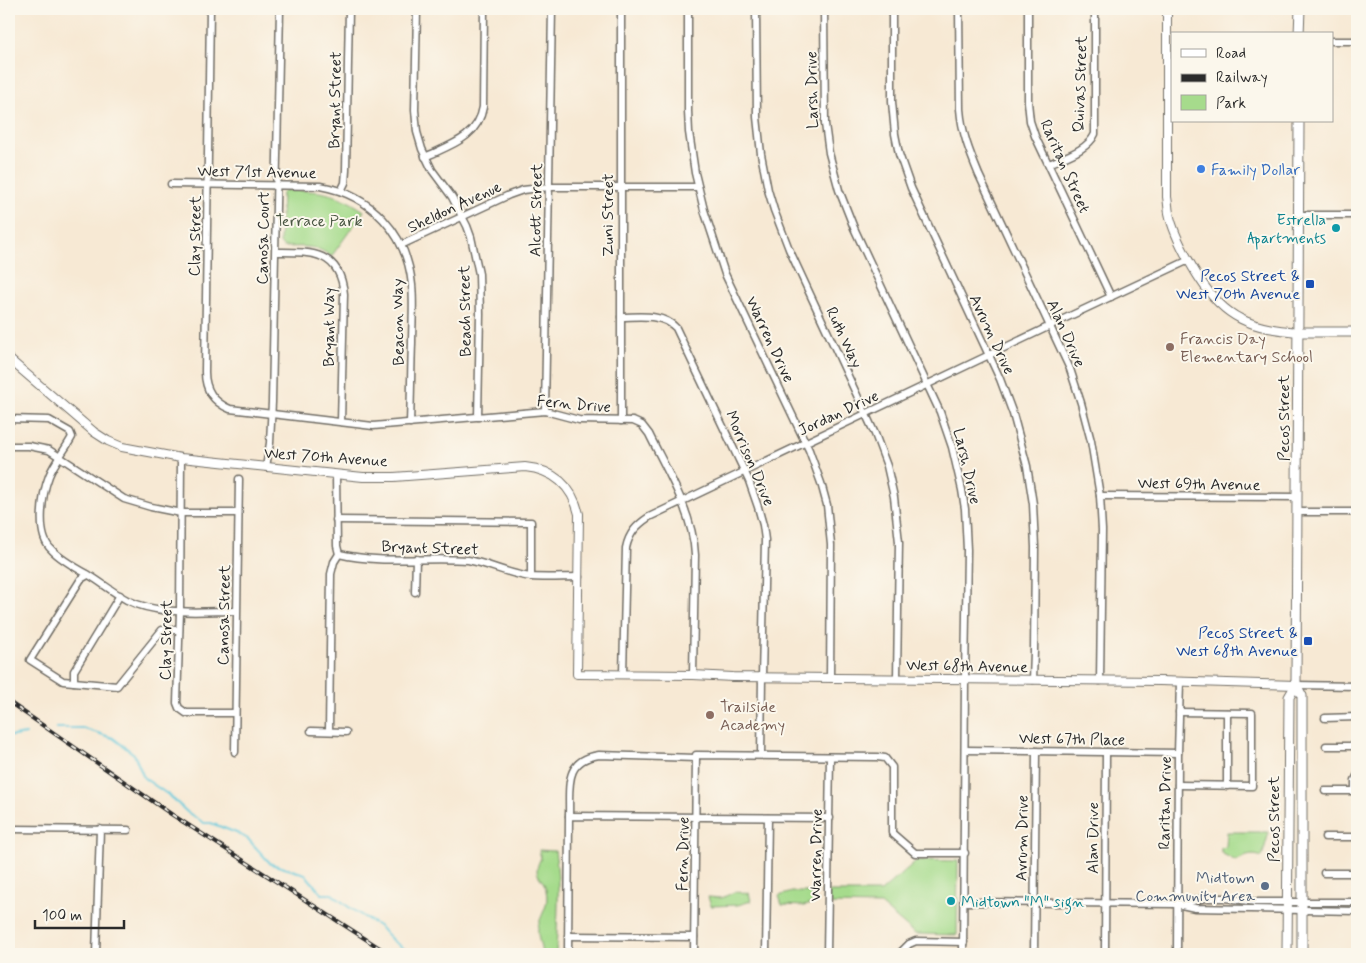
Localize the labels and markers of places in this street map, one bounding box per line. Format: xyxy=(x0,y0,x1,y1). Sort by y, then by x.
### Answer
place label: Family Dollar xyxy=(1211,160,1300,181)
marker: Family Dollar xyxy=(1195,163,1207,175)
place label: Estrella Apartments xyxy=(1247,210,1326,250)
marker: Estrella Apartments xyxy=(1330,222,1342,234)
place label: Pecos Street & West 70th Avenue xyxy=(1176,266,1300,305)
marker: Pecos Street & West 70th Avenue xyxy=(1304,278,1316,290)
place label: Francis Day Elementary School xyxy=(1180,329,1313,368)
marker: Francis Day Elementary School xyxy=(1164,341,1176,353)
place label: Pecos Street & West 68th Avenue xyxy=(1176,623,1298,662)
marker: Pecos Street & West 68th Avenue xyxy=(1302,635,1314,647)
place label: Trailside Academy xyxy=(720,697,785,736)
marker: Trailside Academy xyxy=(704,709,716,721)
place label: Midtown Community Area xyxy=(1135,868,1255,907)
marker: Midtown Community Area xyxy=(1259,880,1271,892)
place label: Midtown "M" sign xyxy=(961,892,1085,914)
marker: Midtown "M" sign xyxy=(945,895,957,907)

